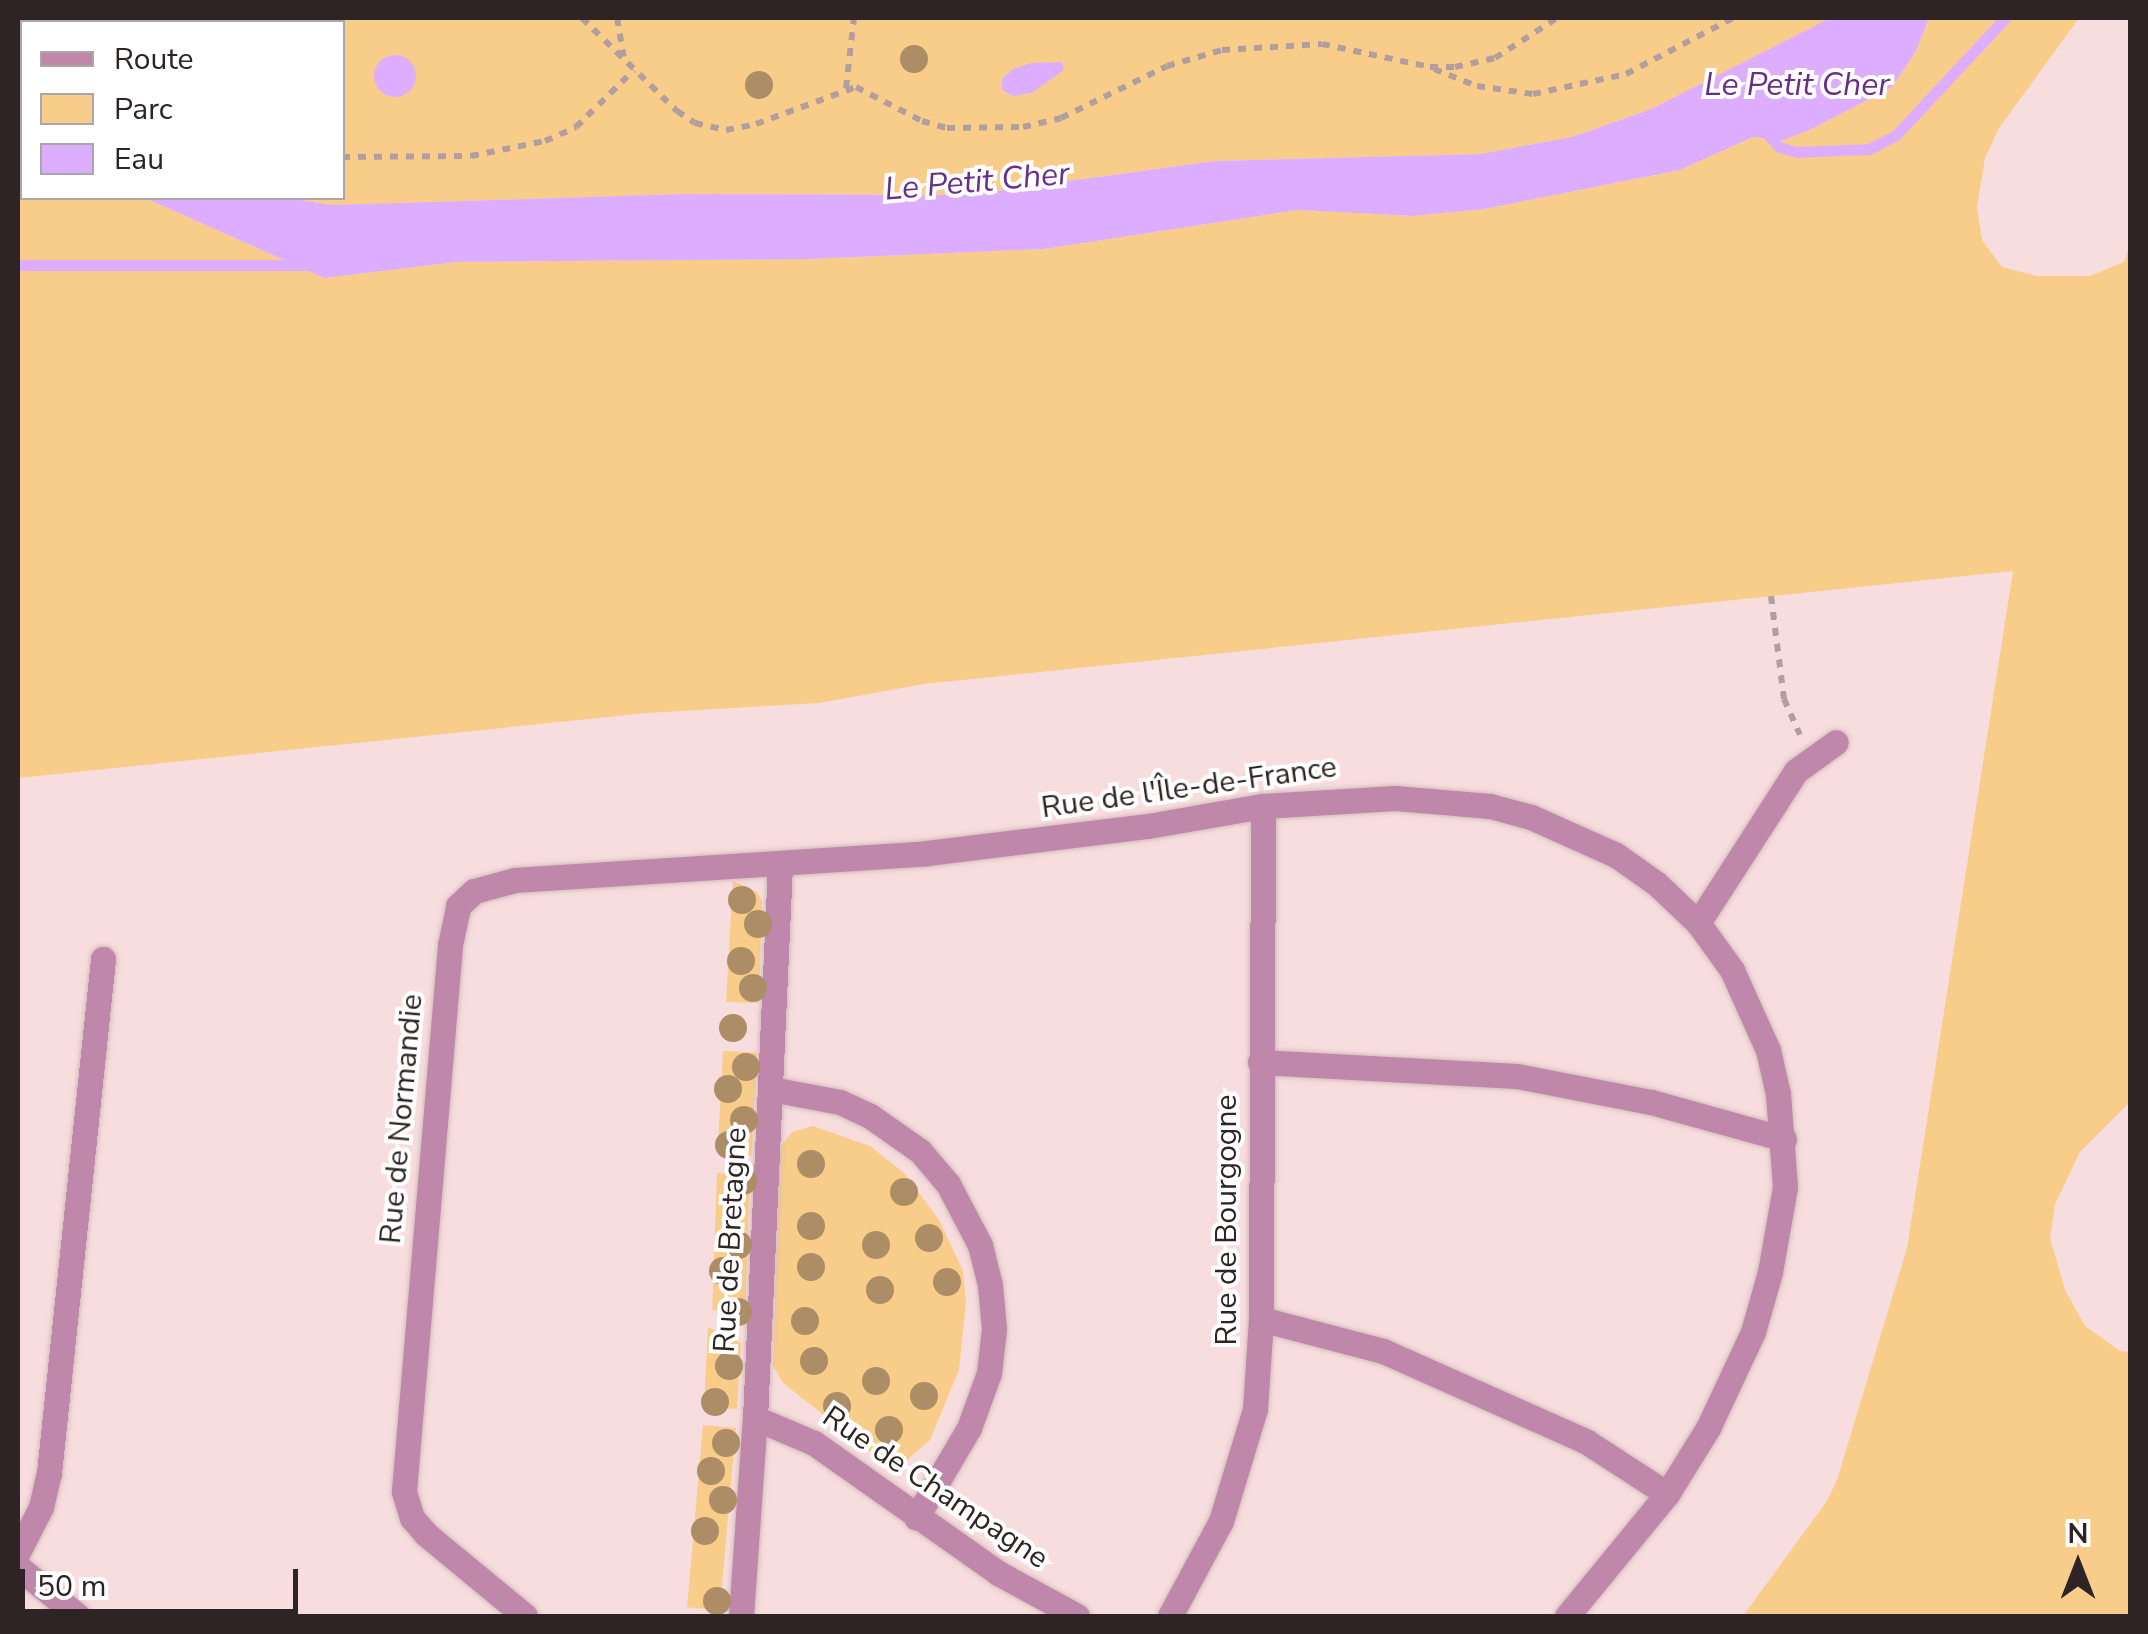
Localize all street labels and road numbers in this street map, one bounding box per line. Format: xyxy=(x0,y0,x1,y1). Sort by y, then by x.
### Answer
street label: Rue de l'Île-de-France xyxy=(1039,749,1339,827)
street label: Rue de Normandie xyxy=(373,993,431,1245)
street label: Rue de Bourgogne xyxy=(1209,1095,1245,1345)
street label: Rue de Bretagne xyxy=(707,1126,755,1354)
street label: Rue de Champagne xyxy=(815,1399,1055,1577)

